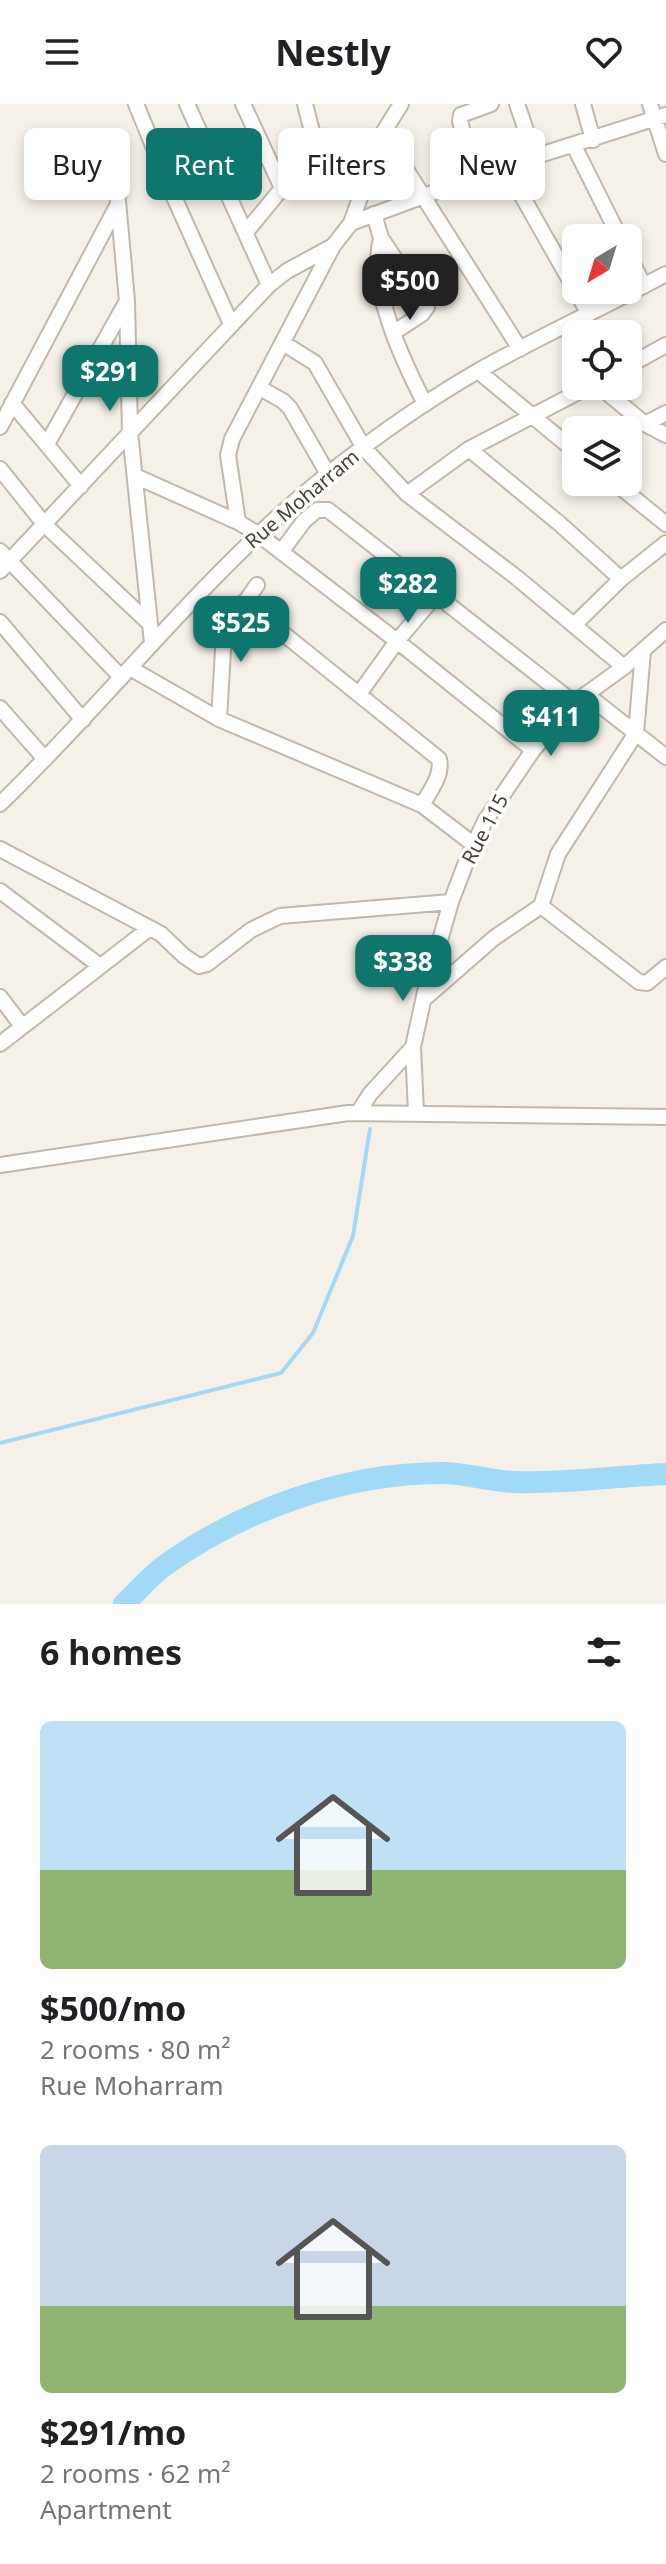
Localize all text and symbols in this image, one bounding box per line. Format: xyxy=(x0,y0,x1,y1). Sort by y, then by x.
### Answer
text: Nestly xyxy=(275,28,391,77)
icon: menu xyxy=(40,30,84,74)
icon: heart xyxy=(582,30,626,74)
chip: Buy xyxy=(24,128,130,200)
chip: Rent xyxy=(146,128,262,200)
chip: Filters xyxy=(278,128,414,200)
chip: New xyxy=(430,128,545,200)
north arrow xyxy=(562,224,642,304)
map controls xyxy=(562,224,642,496)
pin: $500 xyxy=(363,254,457,322)
text: $500 xyxy=(380,262,440,298)
button: locate xyxy=(562,320,642,400)
pin: $291 xyxy=(63,345,157,413)
text: $291 xyxy=(80,353,140,389)
button: layers xyxy=(562,416,642,496)
street label: Rue Moharram xyxy=(239,443,364,554)
pin: $282 xyxy=(361,557,455,625)
text: $282 xyxy=(378,565,438,601)
pin: $525 xyxy=(194,596,288,664)
text: $525 xyxy=(211,604,271,640)
pin: $411 xyxy=(504,690,598,758)
text: $411 xyxy=(521,698,581,734)
street label: Rue 115 xyxy=(455,789,514,868)
pin: $338 xyxy=(356,935,450,1003)
text: $338 xyxy=(373,943,433,979)
text: 6 homes xyxy=(40,1629,182,1675)
icon: filters xyxy=(582,1630,626,1674)
icon: home xyxy=(261,1773,405,1917)
text: $500/mo xyxy=(40,1985,186,2031)
text: 2 rooms · 80 m² xyxy=(40,2031,230,2067)
text: Rue Moharram xyxy=(40,2067,223,2103)
icon: home xyxy=(261,2197,405,2341)
text: $291/mo xyxy=(40,2409,186,2455)
text: 2 rooms · 62 m² xyxy=(40,2455,230,2491)
text: Apartment xyxy=(40,2491,172,2527)

